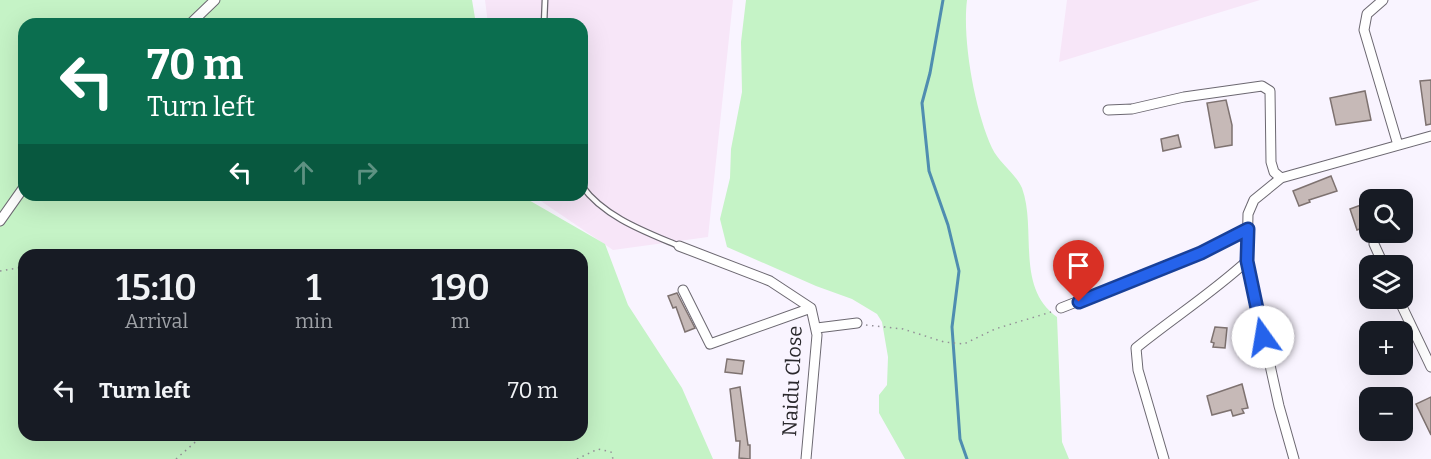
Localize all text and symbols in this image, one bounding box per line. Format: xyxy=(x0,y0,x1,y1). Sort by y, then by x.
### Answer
text: 70 m xyxy=(147,40,243,90)
icon: left xyxy=(48,42,126,120)
text: Turn left xyxy=(147,91,255,123)
icon: left xyxy=(224,156,257,189)
icon: ahead xyxy=(287,156,320,189)
icon: right xyxy=(350,156,383,189)
map controls xyxy=(1359,189,1413,441)
button: search xyxy=(1359,189,1413,243)
pin xyxy=(1053,240,1104,302)
icon: arrive xyxy=(1062,249,1095,282)
button: layers xyxy=(1359,255,1413,309)
text: 15:10 xyxy=(116,266,197,310)
text: 1 xyxy=(306,266,321,310)
text: 190 xyxy=(431,266,490,310)
position arrow xyxy=(1231,305,1295,369)
text: Arrival xyxy=(125,309,188,333)
text: min xyxy=(295,309,333,333)
text: m xyxy=(451,309,470,333)
button: + xyxy=(1359,321,1413,375)
street label: Naidu Close xyxy=(777,325,807,437)
icon: left xyxy=(48,374,81,407)
text: Turn left xyxy=(99,377,191,404)
text: 70 m xyxy=(508,377,558,404)
button: − xyxy=(1359,387,1413,441)

